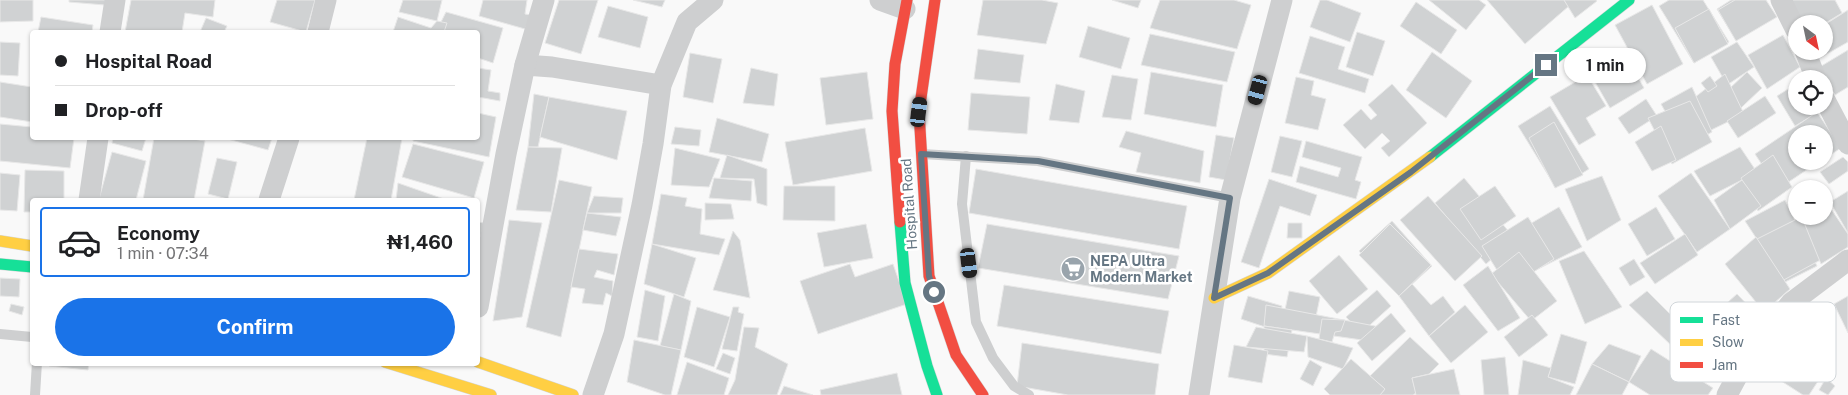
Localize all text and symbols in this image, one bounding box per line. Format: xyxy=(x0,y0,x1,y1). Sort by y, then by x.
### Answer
north arrow xyxy=(1788,15,1832,60)
map controls xyxy=(1788,15,1833,225)
callout: 1 min xyxy=(1564,48,1646,82)
text: Hospital Road xyxy=(85,50,212,72)
route end xyxy=(1535,54,1557,76)
text: 1 min xyxy=(1586,56,1624,75)
button: locate xyxy=(1788,70,1833,115)
car xyxy=(1246,74,1269,106)
car xyxy=(909,96,928,128)
text: Drop-off xyxy=(85,99,162,121)
button: + xyxy=(1788,125,1833,170)
street label: Hospital Road xyxy=(898,158,920,250)
button: − xyxy=(1788,180,1833,225)
icon: car xyxy=(57,220,102,265)
text: Economy xyxy=(117,222,200,244)
text: ₦1,460 xyxy=(387,231,453,253)
text: 1 min · 07:34 xyxy=(117,244,209,263)
car xyxy=(959,247,978,279)
place label: NEPA Ultra Modern Market xyxy=(1090,253,1193,285)
supermarket icon: NEPA Ultra Modern Market xyxy=(1060,256,1086,282)
route start xyxy=(923,281,945,303)
button: Confirm xyxy=(55,298,455,356)
legend xyxy=(1670,302,1836,382)
text: Fast xyxy=(1712,312,1740,328)
text: Slow xyxy=(1712,334,1744,350)
text: Jam xyxy=(1712,357,1737,373)

